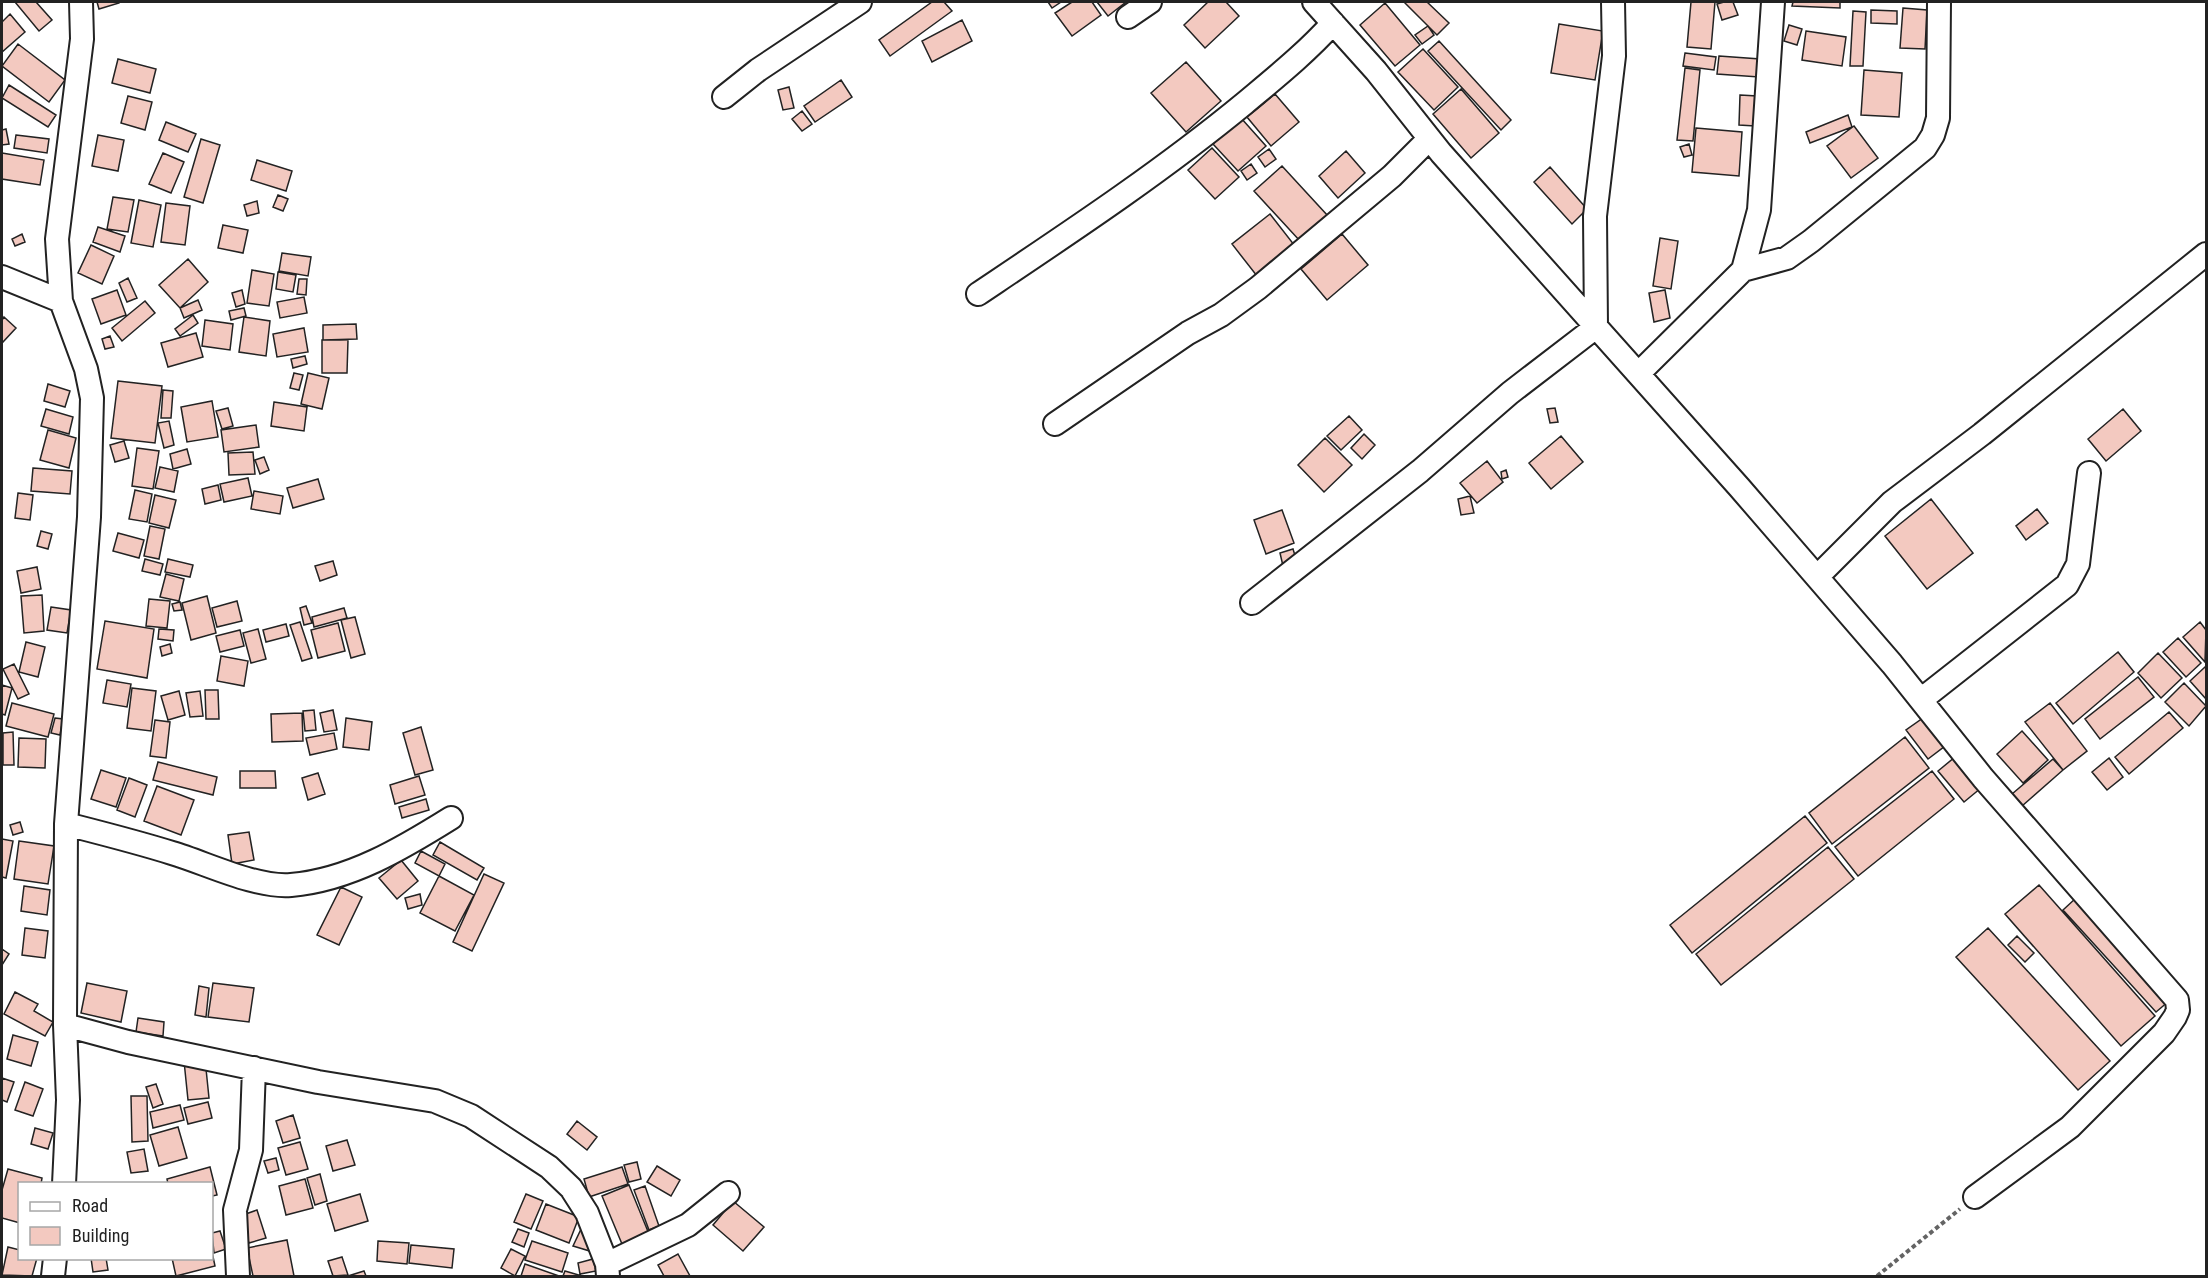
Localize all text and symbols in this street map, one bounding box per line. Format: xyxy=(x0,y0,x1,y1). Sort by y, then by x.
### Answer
legend xyxy=(18,1182,213,1260)
text: Road xyxy=(72,1195,108,1216)
text: Building xyxy=(72,1225,129,1246)

